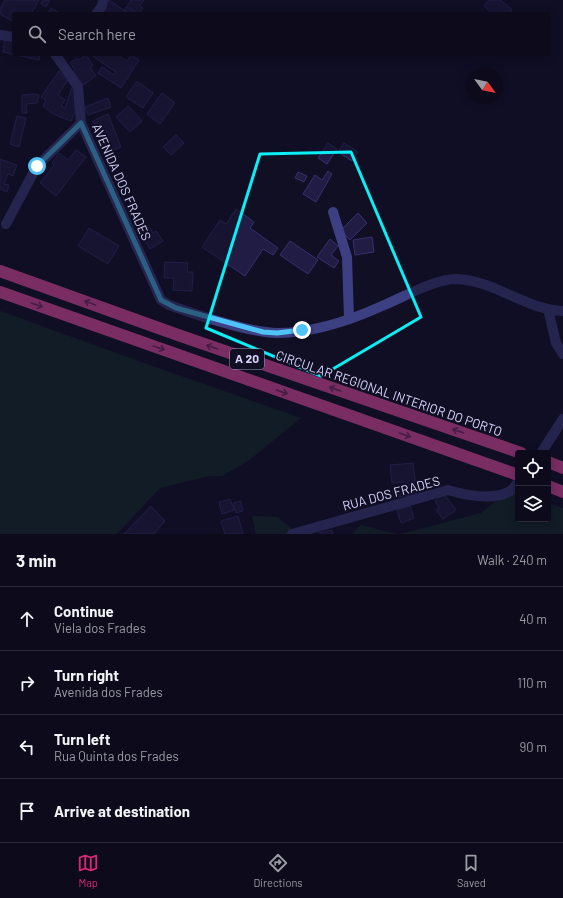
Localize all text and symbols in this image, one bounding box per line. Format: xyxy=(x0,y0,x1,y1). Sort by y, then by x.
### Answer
search box xyxy=(12,12,551,56)
icon: search xyxy=(26,23,48,45)
text: Search here xyxy=(58,25,136,43)
north arrow xyxy=(467,68,503,104)
street label: AVENIDA DOS FRADES xyxy=(89,121,155,243)
route start xyxy=(28,157,46,175)
one-way arrow xyxy=(84,299,96,307)
one-way arrow xyxy=(30,302,42,310)
route end xyxy=(293,321,311,339)
one-way arrow xyxy=(206,343,219,350)
one-way arrow xyxy=(153,345,165,353)
street label: CIRCULAR REGIONAL INTERIOR DO PORTO xyxy=(274,347,504,439)
road number: A 20 xyxy=(230,349,264,369)
one-way arrow xyxy=(329,385,342,392)
one-way arrow xyxy=(276,388,288,396)
one-way arrow xyxy=(452,427,465,434)
one-way arrow xyxy=(398,432,411,439)
map controls xyxy=(515,450,551,522)
button: locate xyxy=(515,450,551,486)
street label: RUA DOS FRADES xyxy=(341,472,441,514)
button: layers xyxy=(515,486,551,522)
text: 3 min xyxy=(16,550,56,570)
text: Walk · 240 m xyxy=(477,552,547,568)
text: Continue xyxy=(54,602,114,620)
icon: ahead xyxy=(16,608,38,630)
text: 40 m xyxy=(519,611,547,627)
text: Viela dos Frades xyxy=(54,620,146,636)
text: Turn right xyxy=(54,666,119,684)
icon: right xyxy=(16,672,38,694)
text: 110 m xyxy=(517,675,547,691)
text: Avenida dos Frades xyxy=(54,684,163,700)
text: Turn left xyxy=(54,730,110,748)
icon: left xyxy=(16,736,38,758)
text: 90 m xyxy=(520,739,547,755)
text: Rua Quinta dos Frades xyxy=(54,748,179,764)
icon: arrive xyxy=(16,800,38,822)
text: Arrive at destination xyxy=(54,802,190,820)
tab: Map xyxy=(77,852,99,889)
tab: Directions xyxy=(253,852,303,889)
tab: Saved xyxy=(457,852,486,889)

